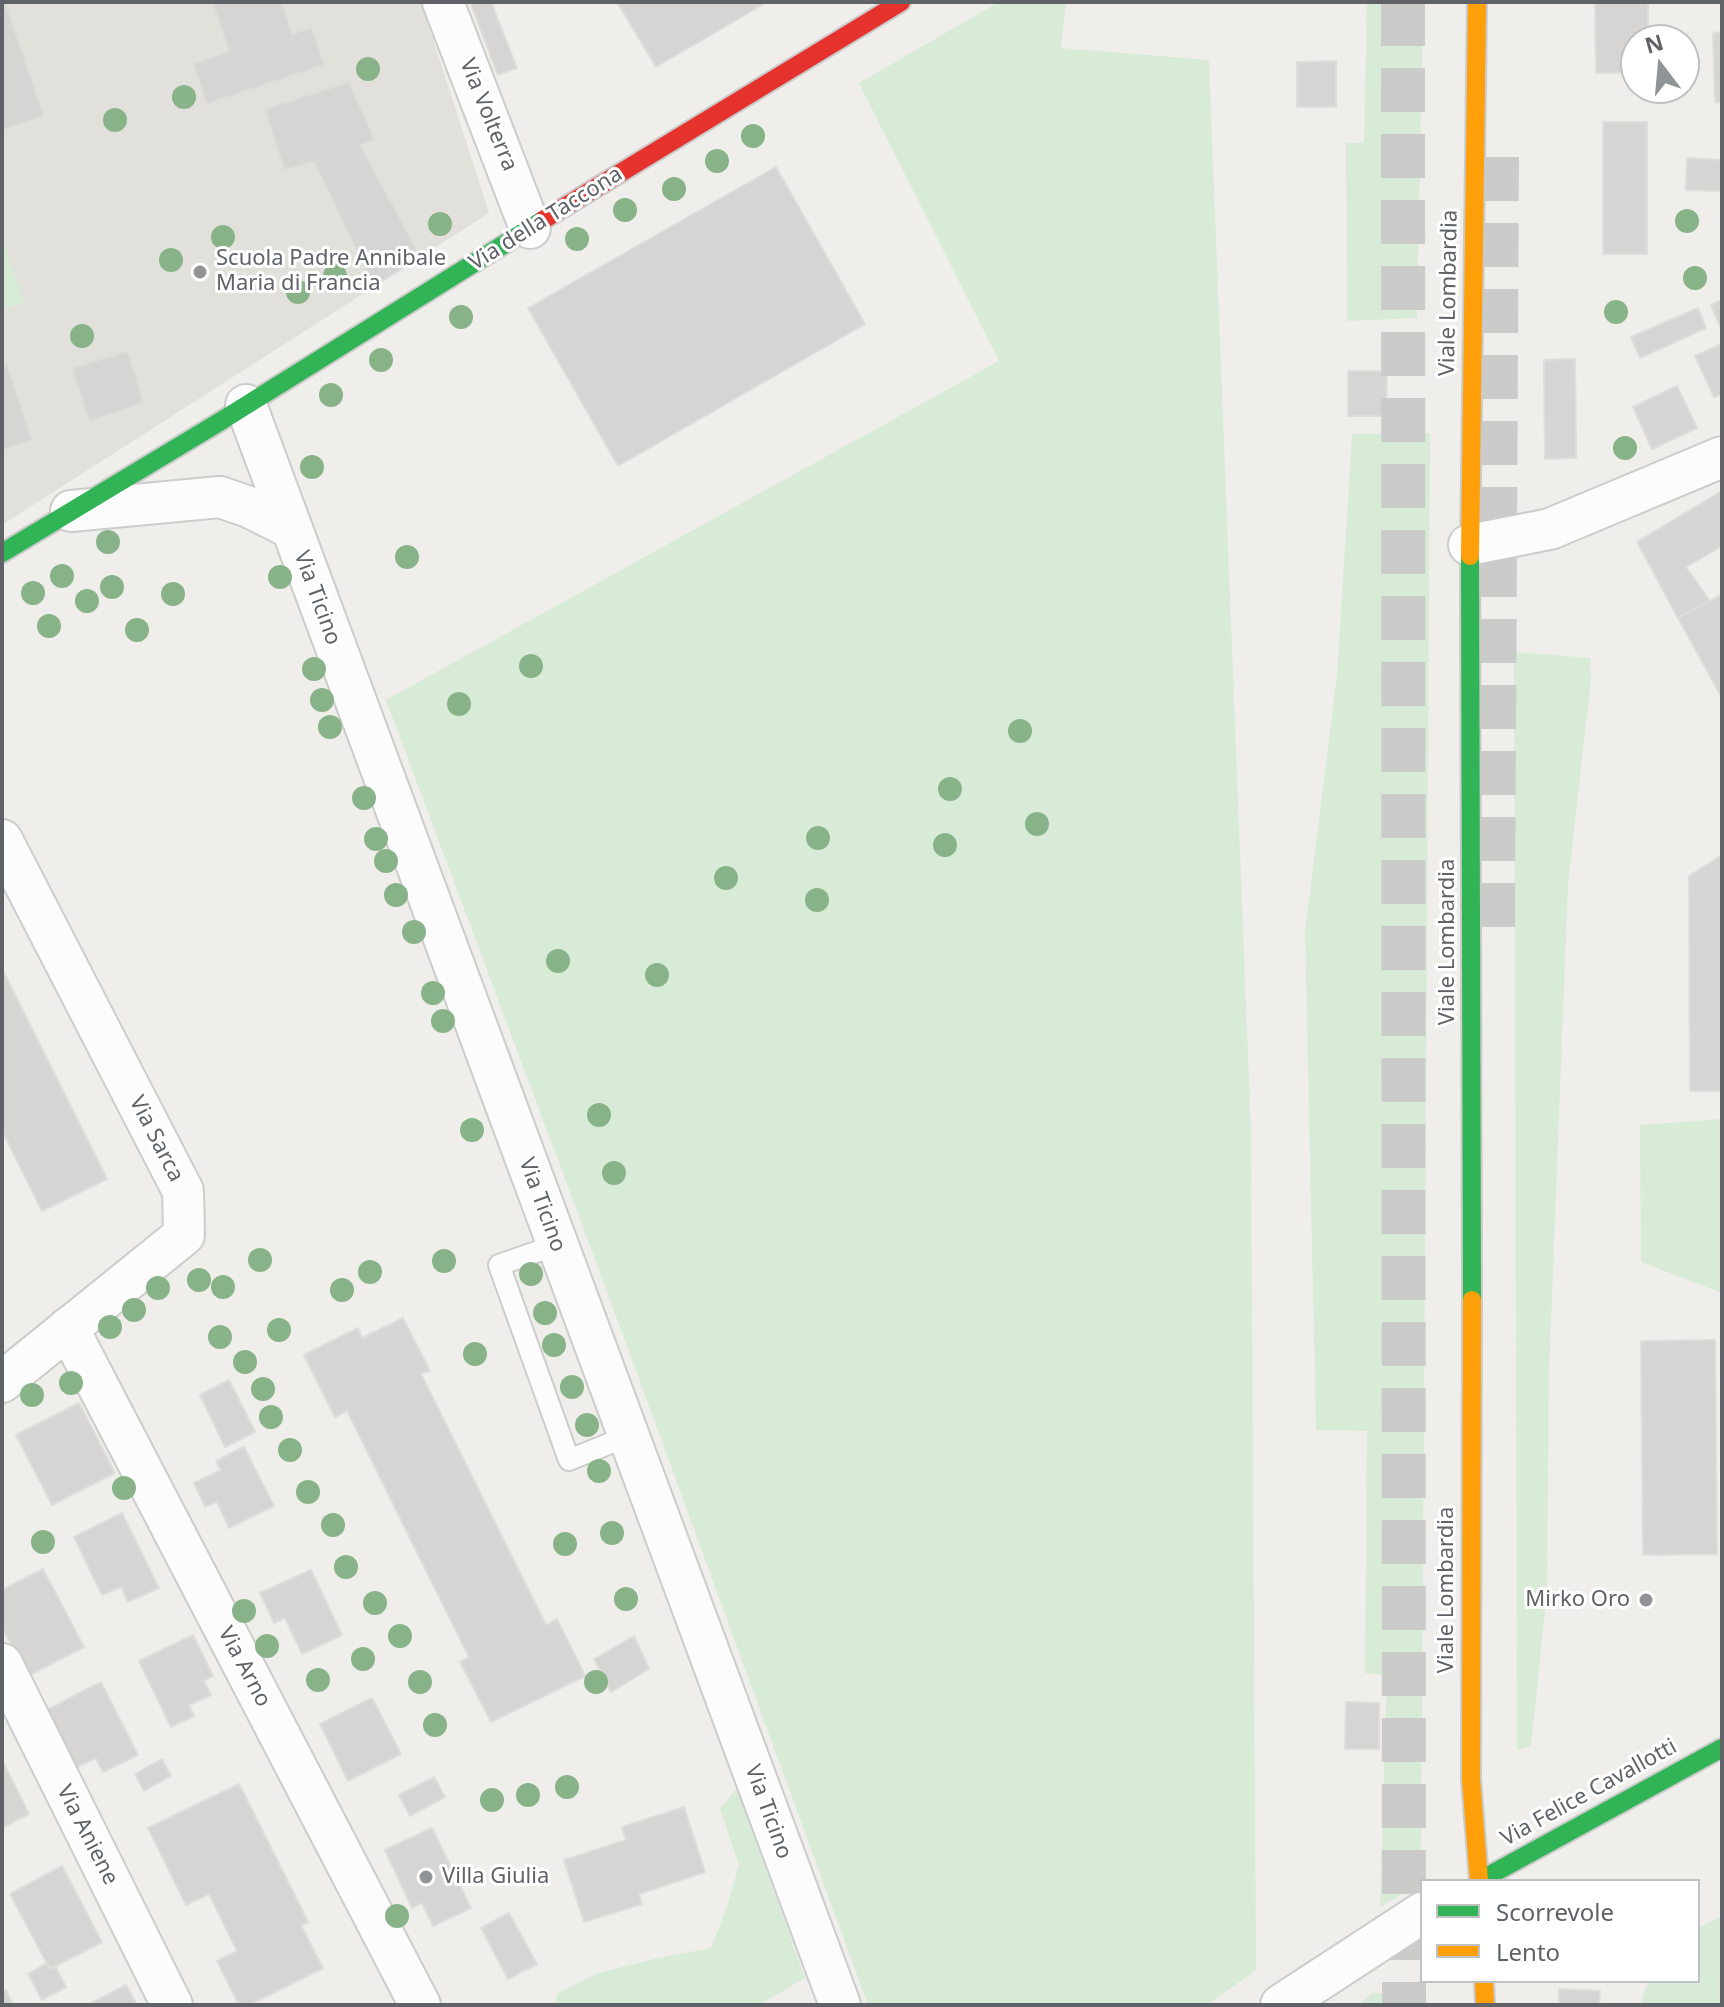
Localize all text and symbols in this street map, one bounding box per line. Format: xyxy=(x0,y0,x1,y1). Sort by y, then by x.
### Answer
north arrow xyxy=(1620,24,1700,104)
text: N xyxy=(1641,26,1667,60)
street label: Via Volterra xyxy=(453,55,523,175)
street label: Via della Taccona xyxy=(465,161,627,277)
street label: Viale Lombardia xyxy=(1434,210,1464,376)
place label: Scuola Padre Annibale Maria di Francia xyxy=(216,246,446,298)
marker: Scuola Padre Annibale Maria di Francia xyxy=(191,263,209,281)
street label: Via Ticino xyxy=(288,547,346,649)
street label: Viale Lombardia xyxy=(1435,859,1461,1025)
street label: Via Sarca xyxy=(123,1092,189,1186)
street label: Via Ticino xyxy=(513,1154,571,1256)
street label: Viale Lombardia xyxy=(1434,1507,1460,1673)
place label: Mirko Oro xyxy=(1525,1587,1630,1613)
marker: Mirko Oro xyxy=(1637,1591,1655,1609)
street label: Via Arno xyxy=(212,1622,276,1712)
street label: Via Felice Cavallotti xyxy=(1497,1734,1681,1852)
street label: Via Ticino xyxy=(739,1761,797,1863)
street label: Via Aniene xyxy=(51,1781,123,1889)
place label: Villa Giulia xyxy=(442,1864,549,1890)
marker: Villa Giulia xyxy=(417,1868,435,1886)
legend xyxy=(1420,1879,1700,1983)
text: Scorrevole xyxy=(1496,1895,1614,1928)
text: Lento xyxy=(1496,1935,1560,1968)

